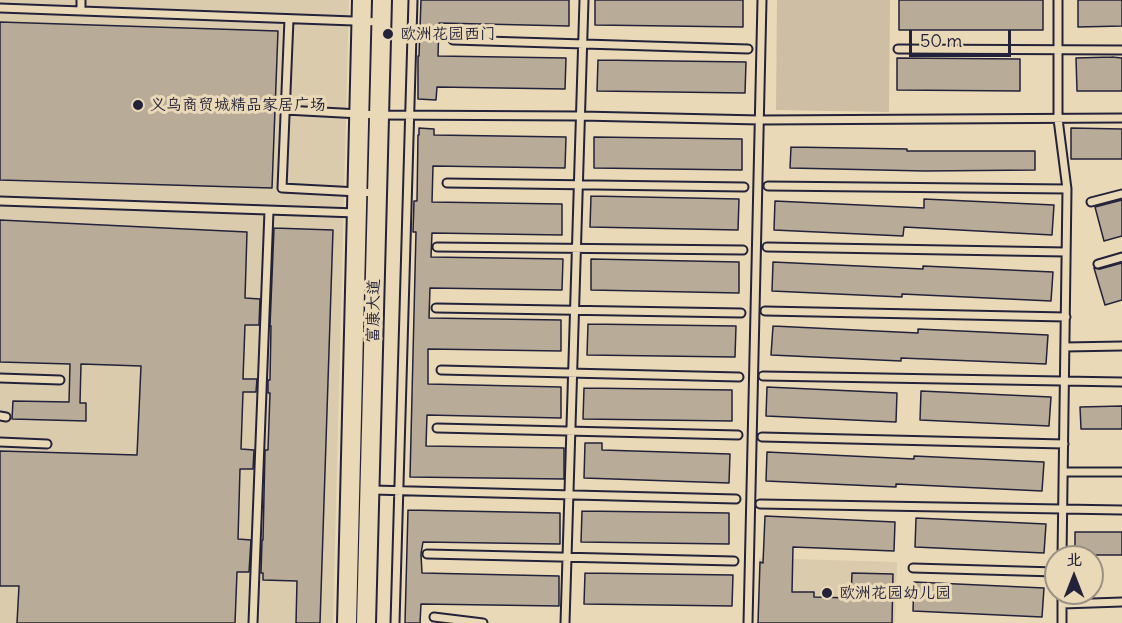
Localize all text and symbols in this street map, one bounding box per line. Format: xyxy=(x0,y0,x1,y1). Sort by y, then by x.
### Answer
scale bar xyxy=(912,18,1014,56)
place label: 欧洲花园西门 xyxy=(400,24,496,44)
marker: 欧洲花园西门 xyxy=(381,27,395,41)
text: 50 m xyxy=(920,29,962,52)
place label: 义乌商贸城精品家居广场 xyxy=(150,95,326,115)
marker: 义乌商贸城精品家居广场 xyxy=(131,98,145,112)
street label: 富康大道 xyxy=(364,279,384,343)
north arrow xyxy=(1044,545,1104,605)
text: 北 xyxy=(1066,549,1082,569)
place label: 欧洲花园幼儿园 xyxy=(839,583,951,603)
marker: 欧洲花园幼儿园 xyxy=(820,586,834,600)

